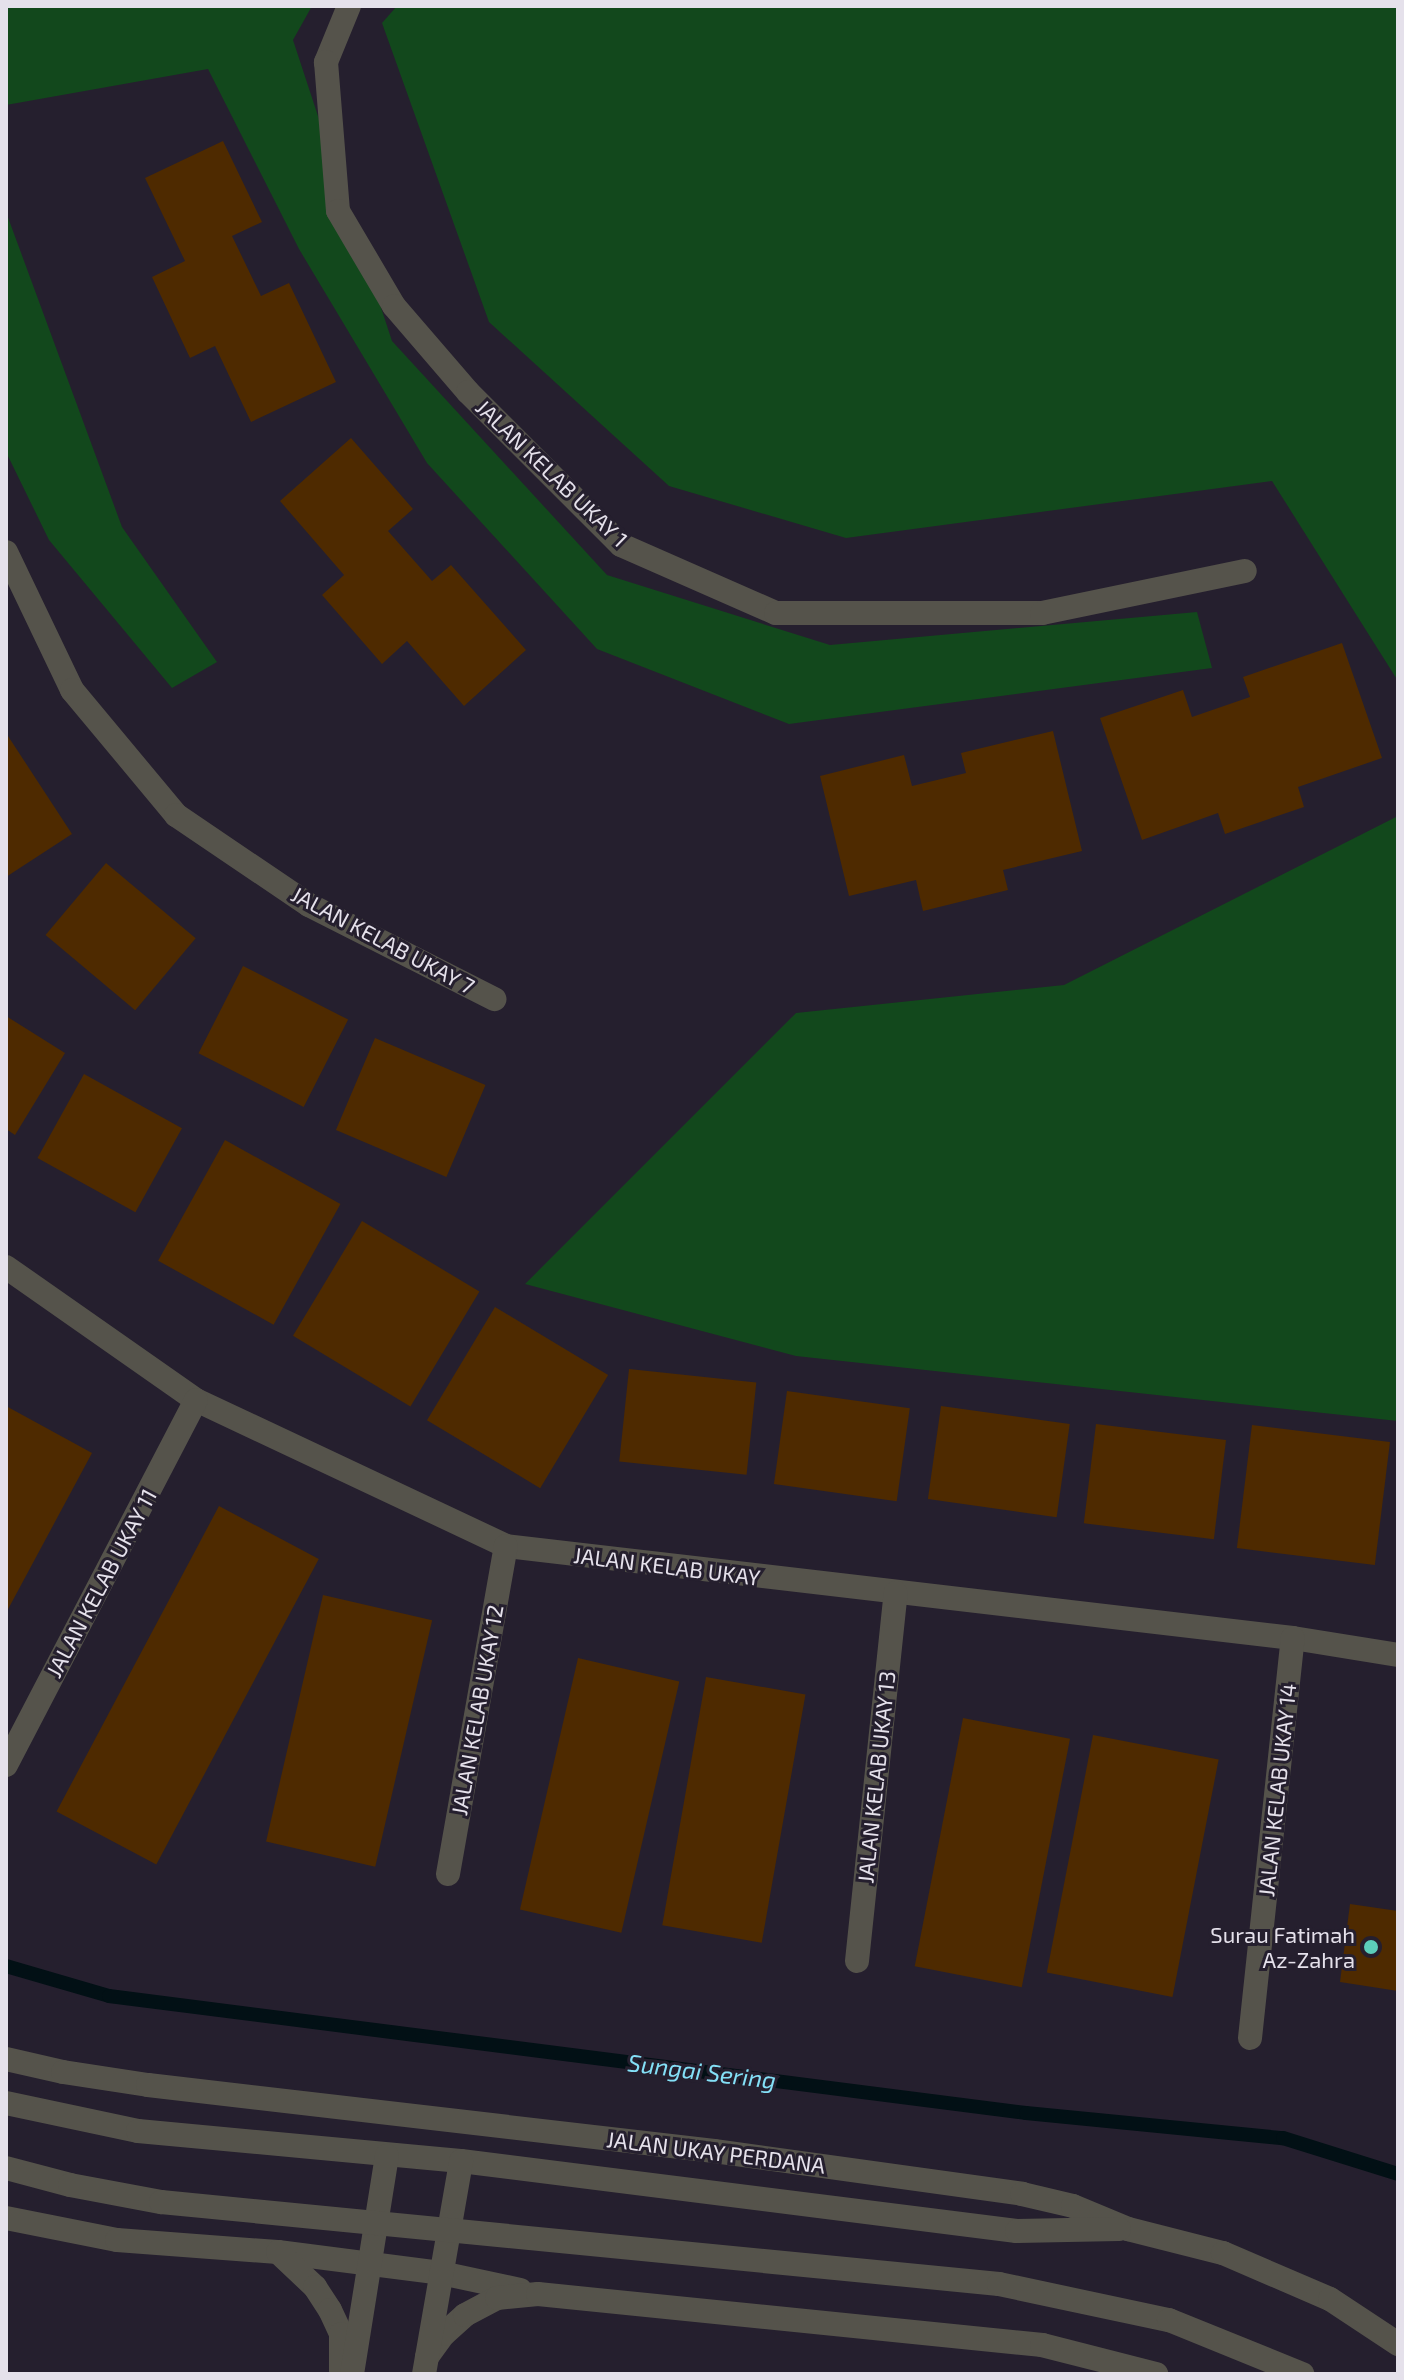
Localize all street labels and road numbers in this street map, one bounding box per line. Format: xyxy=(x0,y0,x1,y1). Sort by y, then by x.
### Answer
street label: JALAN KELAB UKAY 1 xyxy=(470,393,634,553)
street label: JALAN KELAB UKAY 7 xyxy=(287,880,479,1000)
street label: JALAN KELAB UKAY 11 xyxy=(40,1484,162,1682)
street label: JALAN KELAB UKAY xyxy=(572,1541,762,1591)
street label: JALAN KELAB UKAY 12 xyxy=(445,1602,509,1818)
street label: JALAN KELAB UKAY 13 xyxy=(852,1669,900,1885)
street label: JALAN KELAB UKAY 14 xyxy=(1253,1682,1301,1898)
street label: JALAN UKAY PERDANA xyxy=(605,2125,827,2179)

